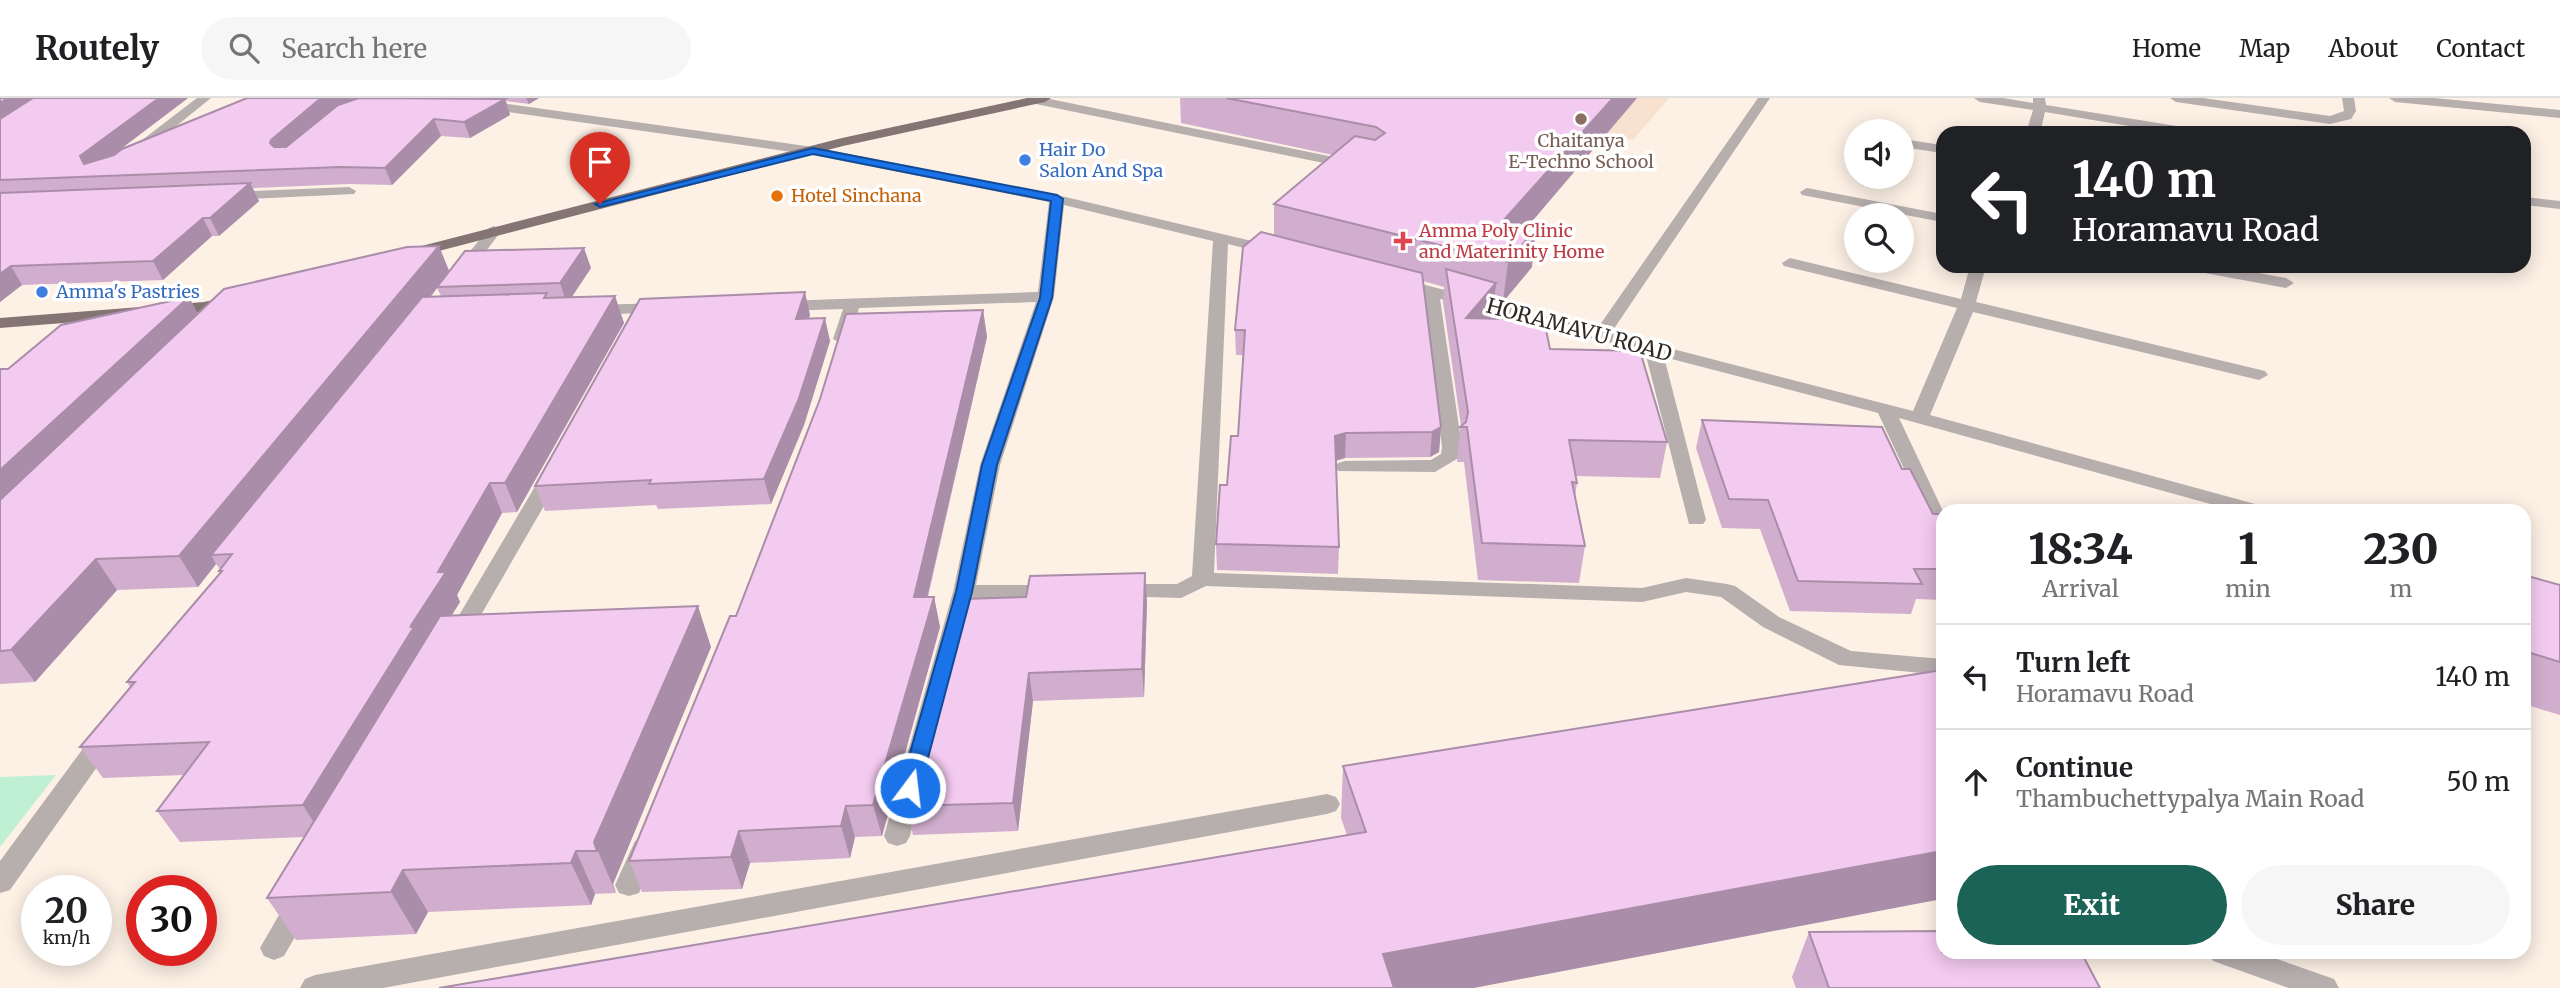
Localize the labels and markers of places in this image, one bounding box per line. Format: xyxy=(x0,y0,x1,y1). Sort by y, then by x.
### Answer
marker: Chaitanya E-Techno School xyxy=(1573,111,1589,127)
place label: Chaitanya E-Techno School xyxy=(1508,129,1654,173)
pin xyxy=(570,132,630,204)
place label: Hair Do Salon And Spa xyxy=(1039,138,1164,182)
marker: Hair Do Salon And Spa xyxy=(1017,152,1033,168)
place label: Hotel Sinchana xyxy=(791,184,922,207)
marker: Hotel Sinchana xyxy=(769,188,785,204)
place label: Amma Poly Clinic and Materinity Home xyxy=(1418,219,1604,263)
marker: Amma Poly Clinic and Materinity Home xyxy=(1393,231,1413,251)
place label: Amma's Pastries xyxy=(55,280,200,303)
marker: Amma's Pastries xyxy=(34,284,50,300)

